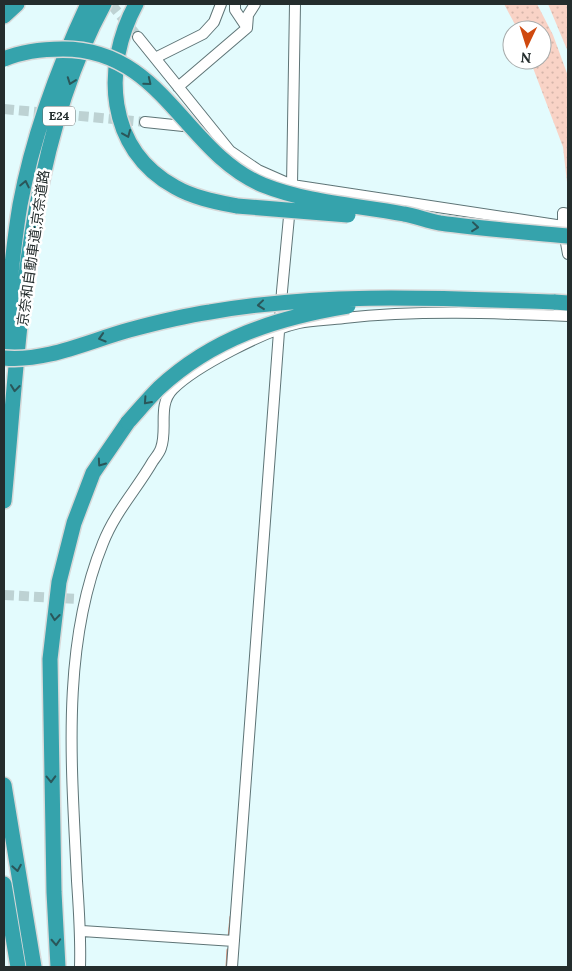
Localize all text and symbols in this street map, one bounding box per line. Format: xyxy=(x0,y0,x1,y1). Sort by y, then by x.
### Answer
north arrow xyxy=(502,20,552,70)
text: N xyxy=(520,49,532,67)
one-way arrow xyxy=(67,76,77,84)
one-way arrow xyxy=(142,76,151,84)
road number: E24 xyxy=(43,106,75,125)
one-way arrow xyxy=(120,129,131,138)
street label: 京奈和自動車道;京奈道路 xyxy=(13,169,53,327)
one-way arrow xyxy=(19,179,30,188)
one-way arrow xyxy=(471,221,479,232)
one-way arrow xyxy=(256,299,264,310)
one-way arrow xyxy=(98,332,106,342)
one-way arrow xyxy=(10,384,21,392)
one-way arrow xyxy=(144,396,153,405)
one-way arrow xyxy=(98,457,107,467)
one-way arrow xyxy=(50,613,61,621)
one-way arrow xyxy=(46,776,57,784)
one-way arrow xyxy=(11,864,21,872)
one-way arrow xyxy=(51,938,62,946)

